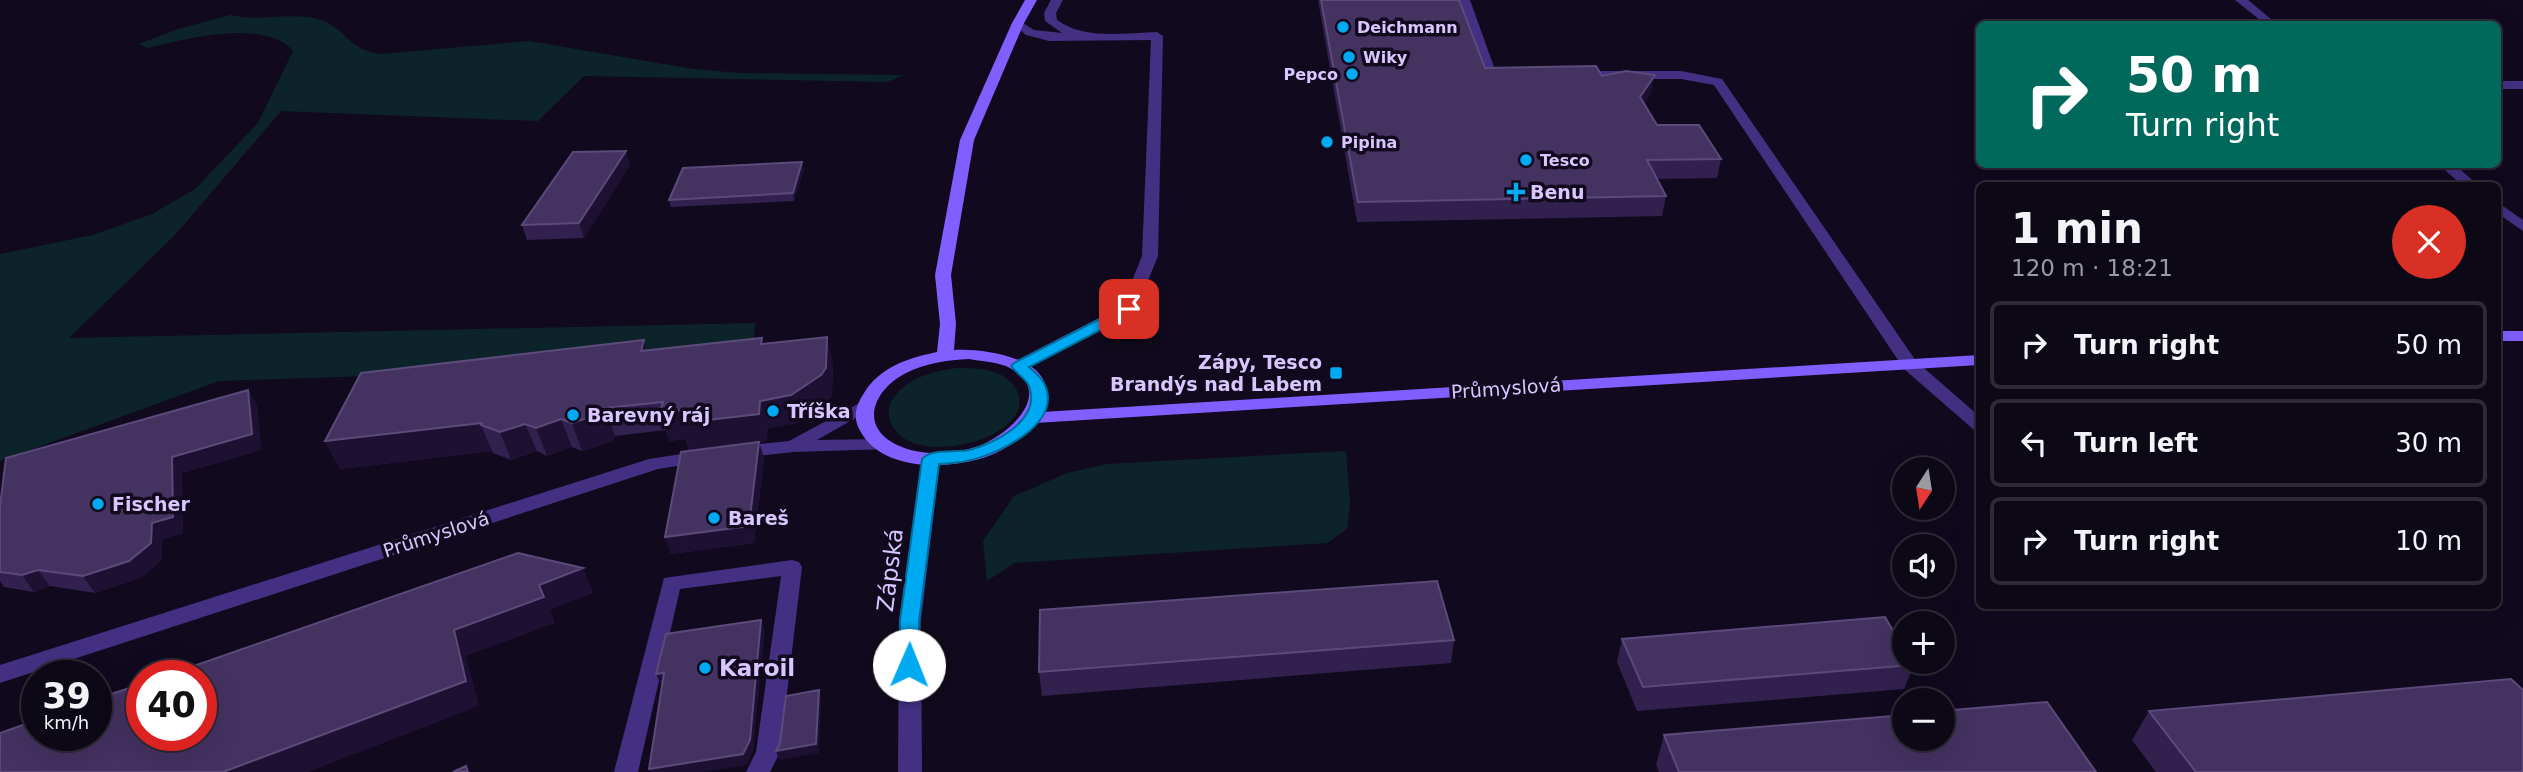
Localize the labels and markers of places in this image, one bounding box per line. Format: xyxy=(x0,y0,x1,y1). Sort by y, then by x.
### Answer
place label: Deichmann xyxy=(1357,18,1458,37)
marker: Deichmann xyxy=(1335,19,1351,35)
place label: Wiky xyxy=(1363,48,1408,67)
marker: Wiky xyxy=(1341,49,1357,65)
place label: Pepco xyxy=(1283,65,1338,84)
marker: Pepco xyxy=(1344,66,1360,82)
place label: Pipina xyxy=(1341,133,1397,152)
marker: Pipina xyxy=(1319,134,1335,150)
place label: Tesco xyxy=(1540,151,1590,170)
marker: Tesco xyxy=(1518,152,1534,168)
place label: Benu xyxy=(1530,181,1584,203)
marker: Benu xyxy=(1508,184,1524,200)
pin xyxy=(1099,279,1159,339)
place label: Zápy, Tesco Brandýs nad Labem xyxy=(1110,351,1322,395)
marker: Zápy, Tesco Brandýs nad Labem xyxy=(1328,365,1344,381)
place label: Tříška xyxy=(787,400,851,422)
marker: Tříška xyxy=(765,403,781,419)
place label: Barevný ráj xyxy=(587,404,710,426)
marker: Barevný ráj xyxy=(565,407,581,423)
place label: Fischer xyxy=(112,493,190,515)
marker: Fischer xyxy=(90,496,106,512)
place label: Bareš xyxy=(728,507,789,529)
marker: Bareš xyxy=(706,510,722,526)
place label: Karoil xyxy=(719,655,795,681)
marker: Karoil xyxy=(697,660,713,676)

